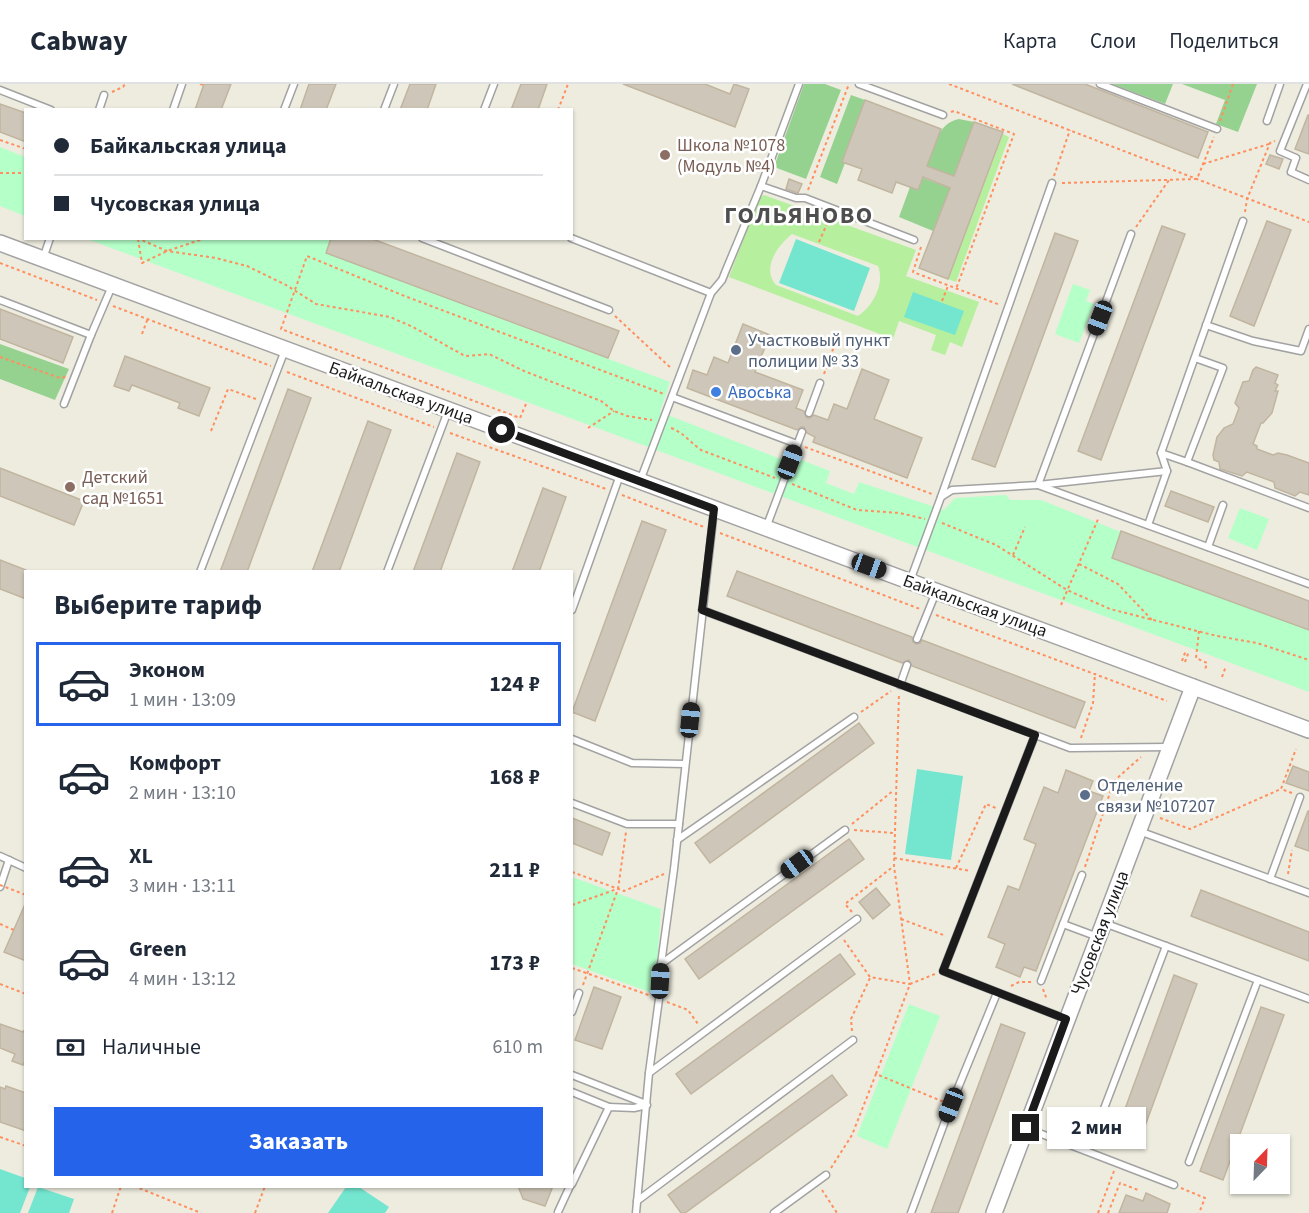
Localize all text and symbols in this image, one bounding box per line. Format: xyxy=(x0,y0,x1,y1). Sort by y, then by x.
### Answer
text: Cabway xyxy=(30,21,128,61)
text: Карта xyxy=(1003,26,1057,56)
text: Слои xyxy=(1090,26,1136,56)
text: Поделиться xyxy=(1169,26,1279,56)
text: Байкальская улица xyxy=(90,130,287,162)
place label: Школа №1078 (Модуль №4) xyxy=(677,133,785,179)
marker: Школа №1078 (Модуль №4) xyxy=(658,148,672,162)
text: Чусовская улица xyxy=(90,188,260,220)
district label: ГОЛЬЯНОВО xyxy=(724,198,874,233)
car xyxy=(1085,298,1115,338)
place label: Участковый пункт полиции № 33 xyxy=(748,328,890,374)
marker: Участковый пункт полиции № 33 xyxy=(729,343,743,357)
street label: Байкальская улица xyxy=(325,355,477,431)
place label: Авоська xyxy=(728,380,792,405)
marker: Авоська xyxy=(709,385,723,399)
route start xyxy=(488,416,515,443)
car xyxy=(775,442,805,482)
place label: Детский сад №1651 xyxy=(82,465,164,511)
marker: Детский сад №1651 xyxy=(63,480,77,494)
car xyxy=(849,551,889,581)
street label: Байкальская улица xyxy=(899,568,1051,644)
text: Выберите тариф xyxy=(54,586,262,625)
text: Эконом xyxy=(129,654,205,686)
icon: car xyxy=(57,657,111,711)
text: 124 ₽ xyxy=(489,668,540,700)
text: 1 мин · 13:09 xyxy=(129,686,236,714)
car xyxy=(679,701,701,739)
text: Комфорт xyxy=(129,747,221,779)
icon: car xyxy=(57,750,111,804)
text: 168 ₽ xyxy=(489,761,540,793)
place label: Отделение связи №107207 xyxy=(1097,773,1215,819)
text: 2 мин · 13:10 xyxy=(129,779,236,807)
marker: Отделение связи №107207 xyxy=(1078,788,1092,802)
text: XL xyxy=(129,840,153,872)
icon: car xyxy=(57,843,111,897)
car xyxy=(777,846,817,882)
text: 211 ₽ xyxy=(489,854,540,886)
street label: Чусовская улица xyxy=(1065,867,1135,999)
text: 3 мин · 13:11 xyxy=(129,872,236,900)
text: Green xyxy=(129,933,187,965)
icon: car xyxy=(57,936,111,990)
text: 173 ₽ xyxy=(489,947,540,979)
car xyxy=(650,963,670,999)
text: 4 мин · 13:12 xyxy=(129,965,236,993)
icon: cash xyxy=(54,1031,87,1064)
text: Наличные xyxy=(102,1031,201,1063)
text: 610 m xyxy=(493,1033,543,1061)
car xyxy=(936,1085,966,1125)
button: Заказать xyxy=(54,1107,543,1176)
callout: 2 мин xyxy=(1047,1107,1146,1149)
route end xyxy=(1012,1114,1039,1141)
text: 2 мин xyxy=(1071,1114,1122,1142)
north arrow xyxy=(1230,1134,1290,1194)
map controls xyxy=(1230,1134,1290,1194)

